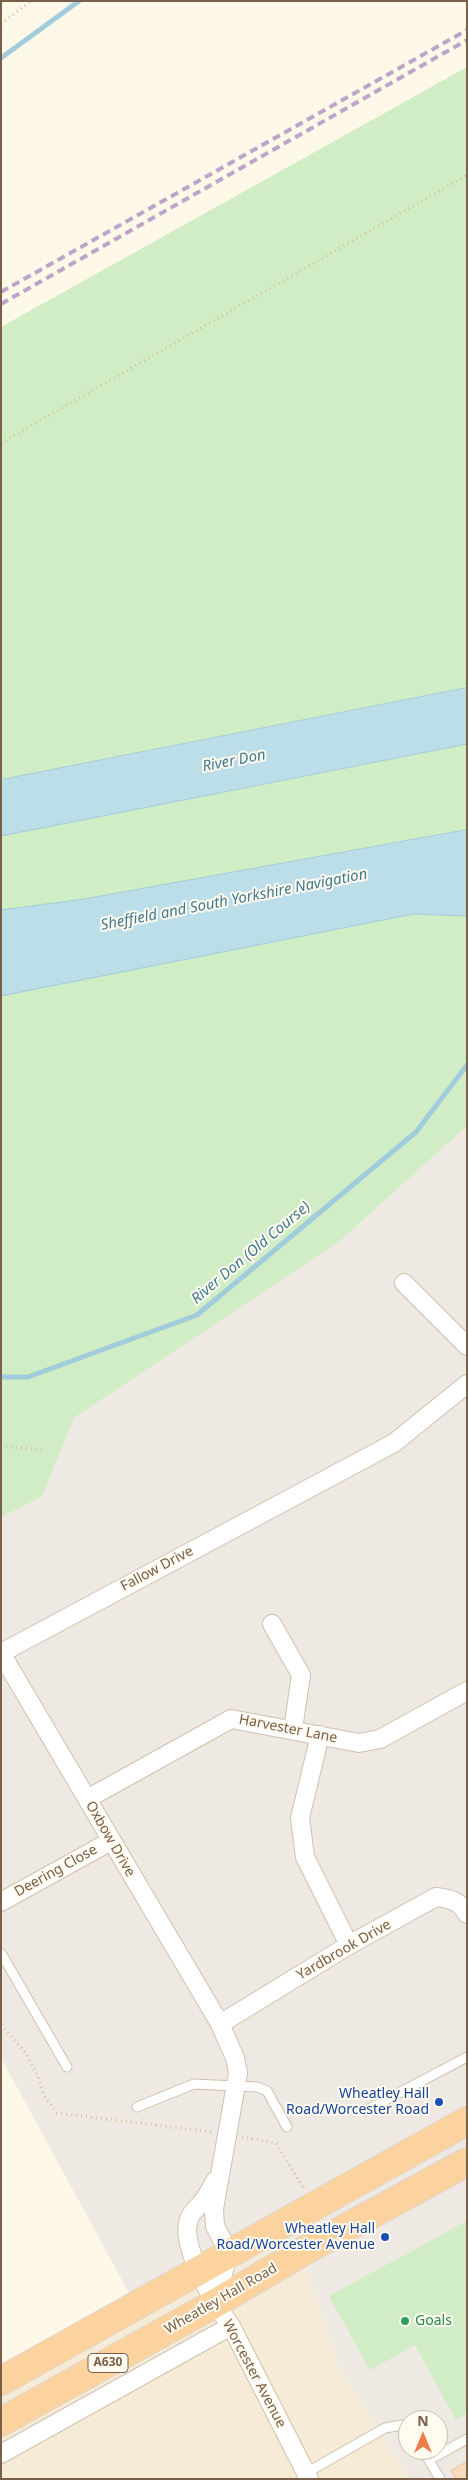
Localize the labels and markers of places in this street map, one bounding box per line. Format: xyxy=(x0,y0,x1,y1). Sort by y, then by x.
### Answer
place label: Wheatley Hall Road/Worcester Road xyxy=(286,2086,429,2118)
marker: Wheatley Hall Road/Worcester Road xyxy=(433,2096,445,2108)
place label: Wheatley Hall Road/Worcester Avenue xyxy=(217,2221,375,2254)
marker: Wheatley Hall Road/Worcester Avenue xyxy=(379,2231,391,2243)
place label: Goals xyxy=(415,2313,452,2329)
marker: Goals xyxy=(399,2315,411,2327)

